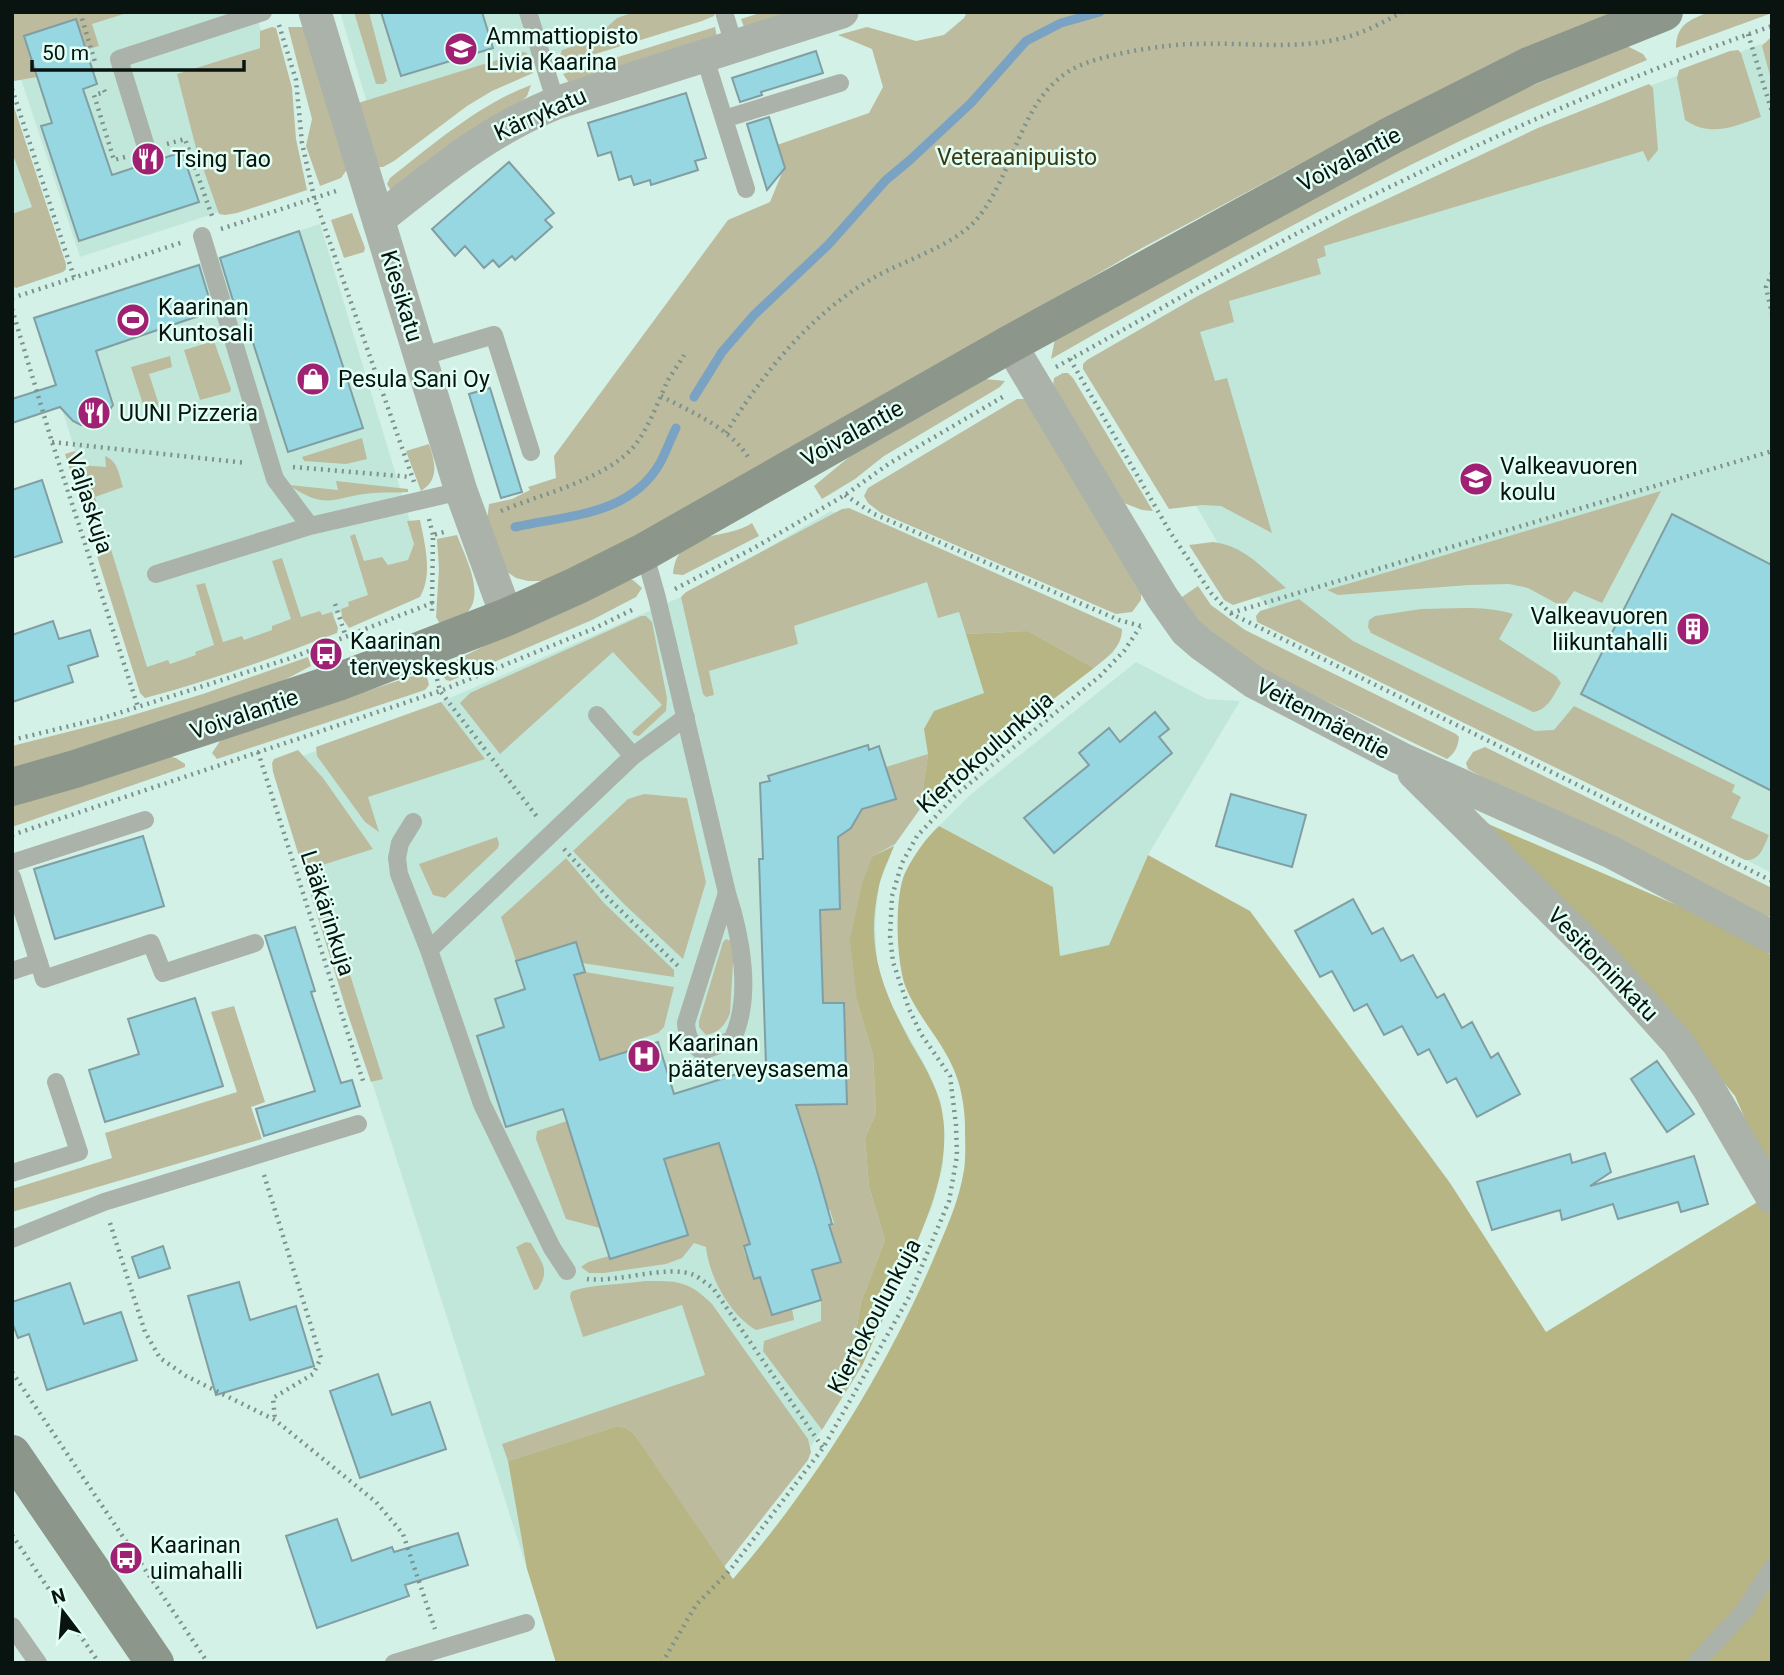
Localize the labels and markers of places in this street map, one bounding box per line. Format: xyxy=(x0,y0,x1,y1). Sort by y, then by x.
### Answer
place label: Ammattiopisto Livia Kaarina xyxy=(486,23,638,76)
school or university icon: Ammattiopisto Livia Kaarina xyxy=(442,30,480,68)
restaurant icon: Tsing Tao xyxy=(129,140,167,178)
place label: Tsing Tao xyxy=(172,146,271,173)
place label: Kaarinan Kuntosali xyxy=(158,294,254,347)
sports icon: Kaarinan Kuntosali xyxy=(114,301,152,339)
shop icon: Pesula Sani Oy xyxy=(294,360,332,398)
place label: Pesula Sani Oy xyxy=(338,366,490,393)
restaurant icon: UUNI Pizzeria xyxy=(75,394,113,432)
place label: UUNI Pizzeria xyxy=(119,400,258,427)
place label: Valkeavuoren koulu xyxy=(1500,453,1638,506)
school or university icon: Valkeavuoren koulu xyxy=(1457,460,1495,498)
place label: Valkeavuoren liikuntahalli xyxy=(1530,603,1668,656)
building icon: Valkeavuoren liikuntahalli xyxy=(1674,610,1712,648)
place label: Kaarinan terveyskeskus xyxy=(350,628,495,681)
bus stop icon: Kaarinan terveyskeskus xyxy=(307,635,345,673)
place label: Kaarinan pääterveysasema xyxy=(668,1030,849,1083)
hospital icon: Kaarinan pääterveysasema xyxy=(625,1037,663,1075)
place label: Kaarinan uimahalli xyxy=(150,1532,243,1585)
bus stop icon: Kaarinan uimahalli xyxy=(107,1539,145,1577)

